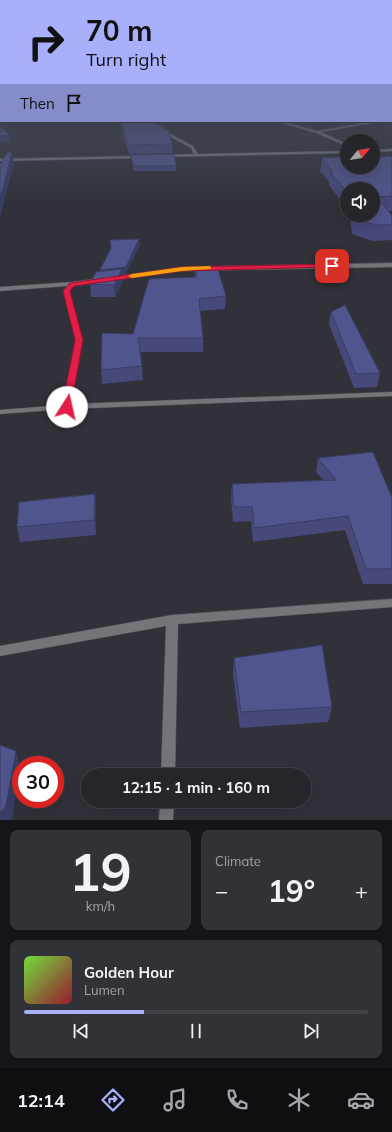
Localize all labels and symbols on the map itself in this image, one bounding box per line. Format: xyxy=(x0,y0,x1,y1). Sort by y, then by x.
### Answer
north arrow xyxy=(340,134,380,174)
pin xyxy=(315,249,349,283)
position arrow xyxy=(46,386,88,428)
speed limit sign: 30 xyxy=(12,756,64,808)

